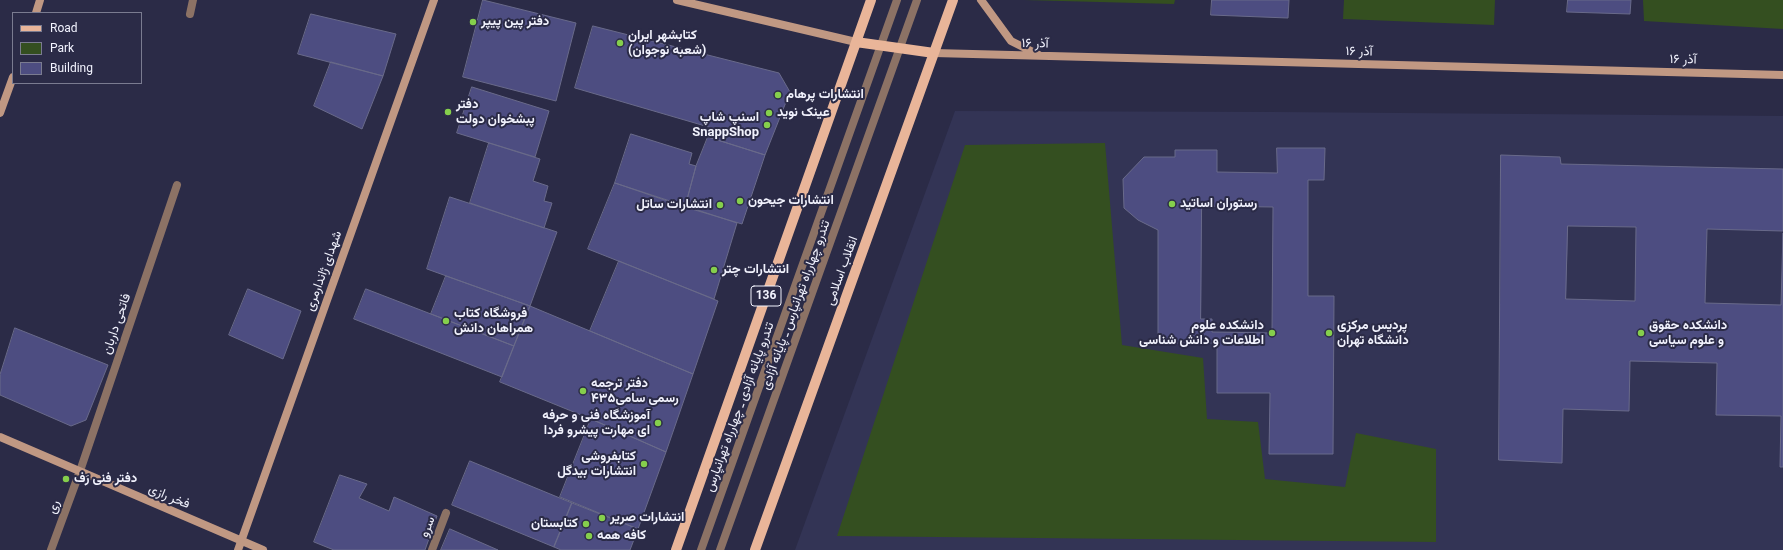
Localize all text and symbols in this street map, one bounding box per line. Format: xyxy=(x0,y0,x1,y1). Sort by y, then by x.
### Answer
legend xyxy=(12,12,142,84)
place label: دفتر پین پیپر xyxy=(481,14,549,30)
marker: دفتر پین پیپر xyxy=(468,17,478,27)
text: Road xyxy=(50,21,78,35)
place label: کتابشهر ایران (شعبه نوجوان) xyxy=(628,28,706,59)
street label: ۱۶ آذر xyxy=(1021,36,1049,52)
marker: کتابشهر ایران (شعبه نوجوان) xyxy=(615,38,625,48)
text: Park xyxy=(50,41,74,55)
street label: ۱۶ آذر xyxy=(1345,44,1373,60)
street label: ۱۶ آذر xyxy=(1669,52,1697,68)
text: Building xyxy=(50,61,93,75)
place label: انتشارات پرهام xyxy=(786,87,864,103)
marker: انتشارات پرهام xyxy=(773,90,783,100)
place label: دفتر پبشخوان دولت xyxy=(456,97,535,128)
place label: عینک نوید xyxy=(777,105,830,121)
marker: دفتر پبشخوان دولت xyxy=(443,107,453,117)
marker: عینک نوید xyxy=(764,108,774,118)
place label: اسنپ شاپ SnappShop xyxy=(692,110,759,141)
marker: اسنپ شاپ SnappShop xyxy=(762,120,772,130)
place label: انتشارات جیحون xyxy=(748,193,834,209)
marker: انتشارات جیحون xyxy=(735,196,745,206)
place label: رستوران اساتید xyxy=(1180,196,1257,212)
place label: انتشارات ساتل xyxy=(636,197,712,213)
marker: رستوران اساتید xyxy=(1167,199,1177,209)
marker: انتشارات ساتل xyxy=(715,200,725,210)
street label: تندرو چهارراه تهرانپارس ـ پایانه آزادی xyxy=(758,218,834,392)
street label: شهدای ژاندارمری xyxy=(302,229,346,313)
street label: انقلاب اسلامی xyxy=(822,234,862,308)
place label: انتشارات چتر xyxy=(722,262,789,278)
marker: انتشارات چتر xyxy=(709,265,719,275)
road number: 136 xyxy=(751,286,781,306)
street label: فاتحی داربان xyxy=(99,292,135,356)
place label: فروشگاه کتاب همراهان دانش xyxy=(454,306,533,337)
marker: فروشگاه کتاب همراهان دانش xyxy=(441,316,451,326)
place label: دانشکده علوم اطلاعات و دانش شناسی xyxy=(1139,318,1264,349)
place label: پردیس مرکزی دانشگاه‌ تهران xyxy=(1337,318,1409,349)
place label: دانشکده حقوق و علوم سیاسی xyxy=(1649,318,1727,349)
street label: تندرو پایانه آزادی ـ چهارراه تهرانپارس xyxy=(702,320,778,494)
marker: دانشکده علوم اطلاعات و دانش شناسی xyxy=(1267,328,1277,338)
marker: پردیس مرکزی دانشگاه‌ تهران xyxy=(1324,328,1334,338)
marker: دانشکده حقوق و علوم سیاسی xyxy=(1636,328,1646,338)
place label: دفتر ترجمه رسمی سامی۴۳۵ xyxy=(591,376,679,407)
marker: دفتر ترجمه رسمی سامی۴۳۵ xyxy=(578,386,588,396)
place label: آموزشگاه فنی و حرفه ای مهارت پیشرو فردا xyxy=(542,408,650,439)
marker: آموزشگاه فنی و حرفه ای مهارت پیشرو فردا xyxy=(653,418,663,428)
place label: کتابفروشی انتشارات بیدگل xyxy=(557,449,636,480)
marker: کتابفروشی انتشارات بیدگل xyxy=(639,459,649,469)
place label: دفتر فنی رَف xyxy=(74,471,137,487)
marker: دفتر فنی رَف xyxy=(61,474,71,484)
street label: فخر رازی xyxy=(146,481,192,513)
street label: ری xyxy=(44,498,64,516)
place label: انتشارات صریر xyxy=(610,510,684,526)
marker: انتشارات صریر xyxy=(597,513,607,523)
street label: سرو xyxy=(417,514,439,540)
place label: کتابستان xyxy=(531,516,578,532)
marker: کتابستان xyxy=(581,519,591,529)
place label: کافه همه xyxy=(597,528,646,544)
marker: کافه همه xyxy=(584,531,594,541)

